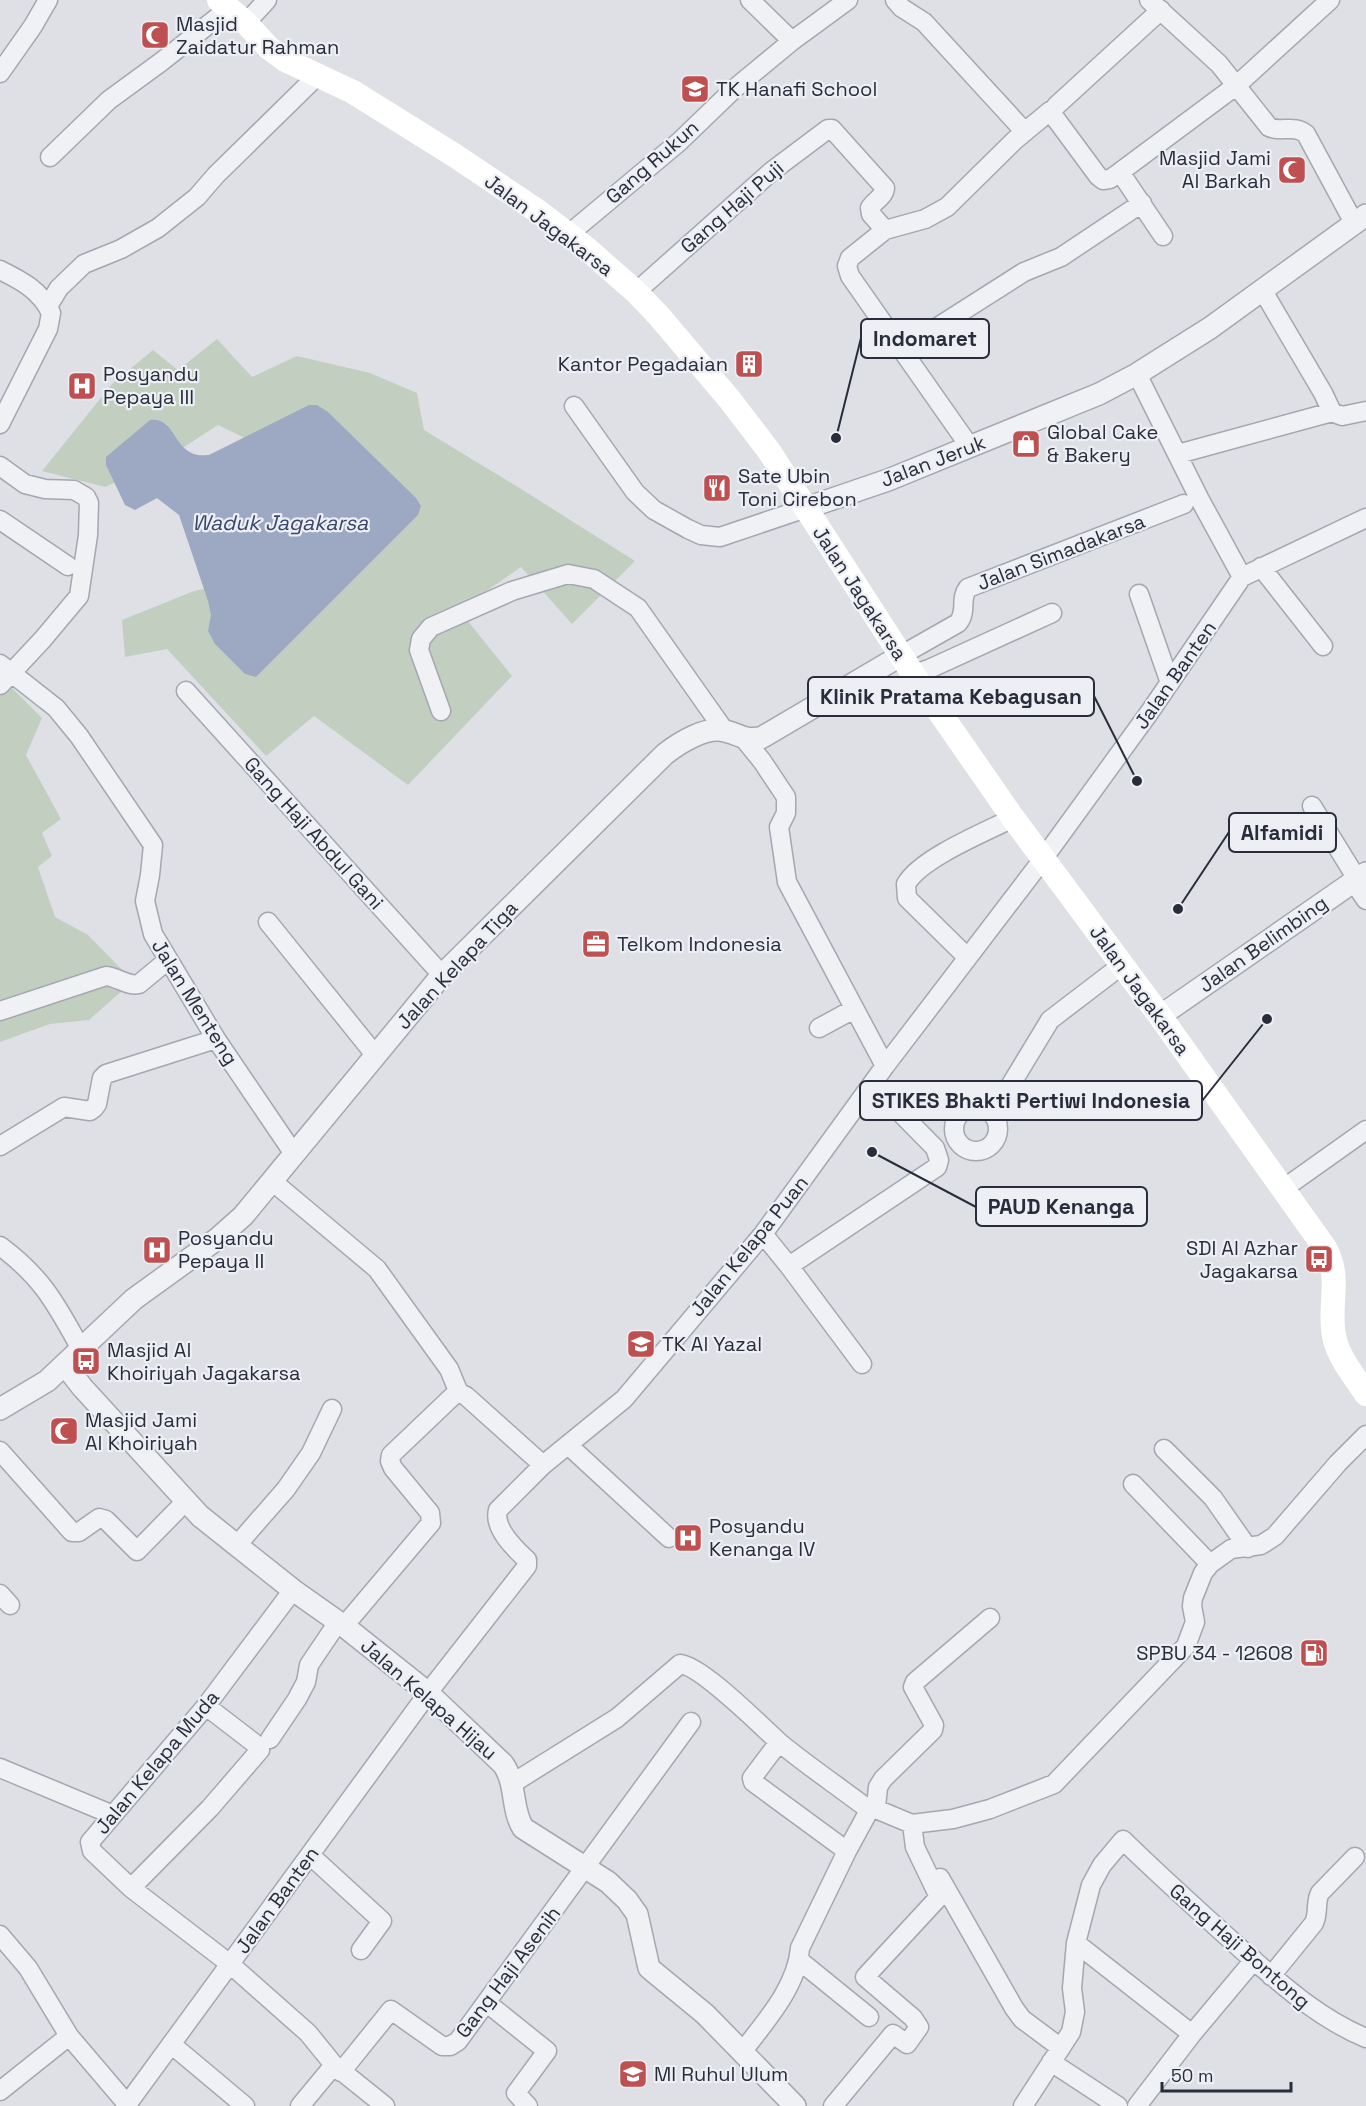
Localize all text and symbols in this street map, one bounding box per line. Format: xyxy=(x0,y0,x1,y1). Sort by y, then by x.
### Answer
place label: Masjid Zaidatur Rahman xyxy=(176,11,339,60)
mosque icon: Masjid Zaidatur Rahman xyxy=(139,19,171,51)
school or university icon: TK Hanafi School xyxy=(679,73,711,105)
place label: TK Hanafi School xyxy=(716,76,877,102)
street label: Gang Rukun xyxy=(600,114,704,210)
place label: Masjid Jami Al Barkah xyxy=(1159,145,1271,194)
mosque icon: Masjid Jami Al Barkah xyxy=(1276,154,1308,186)
street label: Gang Haji Puji xyxy=(675,155,789,259)
street label: Jalan Jagakarsa xyxy=(479,168,619,282)
callout: Indomaret xyxy=(861,319,989,358)
text: Indomaret xyxy=(873,325,977,352)
building icon: Kantor Pegadaian xyxy=(733,348,765,380)
place label: Kantor Pegadaian xyxy=(558,351,728,377)
place label: Posyandu Pepaya III xyxy=(103,361,199,410)
hospital icon: Posyandu Pepaya III xyxy=(66,370,98,402)
place label: Global Cake & Bakery xyxy=(1047,419,1158,468)
shop icon: Global Cake & Bakery xyxy=(1010,428,1042,460)
street label: Jalan Jeruk xyxy=(877,429,989,493)
place label: Sate Ubin Toni Cirebon xyxy=(738,463,857,512)
restaurant icon: Sate Ubin Toni Cirebon xyxy=(701,472,733,504)
street label: Jalan Simadakarsa xyxy=(973,508,1149,596)
water label: Waduk Jagakarsa xyxy=(192,509,369,536)
street label: Jalan Jagakarsa xyxy=(807,521,913,665)
street label: Jalan Banten xyxy=(1128,616,1222,734)
callout: Klinik Pratama Kebagusan xyxy=(808,677,1094,716)
text: Klinik Pratama Kebagusan xyxy=(820,683,1082,710)
street label: Gang Haji Abdul Gani xyxy=(239,751,389,915)
callout: Alfamidi xyxy=(1229,813,1336,852)
text: Alfamidi xyxy=(1241,819,1323,846)
street label: Jalan Belimbing xyxy=(1193,890,1333,998)
street label: Jalan Kelapa Tiga xyxy=(391,895,523,1035)
street label: Jalan Jagakarsa xyxy=(1084,920,1196,1060)
office icon: Telkom Indonesia xyxy=(580,928,612,960)
place label: Telkom Indonesia xyxy=(617,931,782,957)
street label: Jalan Menteng xyxy=(146,934,244,1070)
callout: STIKES Bhakti Pertiwi Indonesia xyxy=(860,1081,1202,1120)
text: STIKES Bhakti Pertiwi Indonesia xyxy=(872,1087,1190,1114)
street label: Jalan Kelapa Puan xyxy=(684,1170,814,1322)
callout: PAUD Kenanga xyxy=(976,1187,1147,1226)
text: PAUD Kenanga xyxy=(988,1193,1134,1220)
place label: Posyandu Pepaya II xyxy=(178,1225,274,1274)
hospital icon: Posyandu Pepaya II xyxy=(141,1234,173,1266)
place label: SDI Al Azhar Jagakarsa xyxy=(1186,1235,1298,1284)
bus stop icon: SDI Al Azhar Jagakarsa xyxy=(1303,1243,1335,1275)
school or university icon: TK Al Yazal xyxy=(625,1328,657,1360)
place label: TK Al Yazal xyxy=(662,1331,762,1357)
place label: Masjid Al Khoiriyah Jagakarsa xyxy=(107,1337,301,1386)
bus stop icon: Masjid Al Khoiriyah Jagakarsa xyxy=(70,1345,102,1377)
place label: Masjid Jami Al Khoiriyah xyxy=(85,1407,198,1456)
mosque icon: Masjid Jami Al Khoiriyah xyxy=(48,1415,80,1447)
place label: Posyandu Kenanga IV xyxy=(709,1513,815,1562)
hospital icon: Posyandu Kenanga IV xyxy=(672,1522,704,1554)
street label: Jalan Kelapa Hijau xyxy=(355,1633,503,1765)
fuel station icon: SPBU 34 - 12608 xyxy=(1298,1637,1330,1669)
place label: SPBU 34 - 12608 xyxy=(1136,1640,1293,1666)
street label: Jalan Kelapa Muda xyxy=(89,1685,225,1839)
street label: Jalan Banten xyxy=(229,1841,325,1959)
street label: Gang Haji Bontong xyxy=(1164,1878,1316,2014)
street label: Gang Haji Asenih xyxy=(450,1901,566,2043)
scale bar xyxy=(1162,2055,1291,2093)
school or university icon: MI Ruhul Ulum xyxy=(617,2058,649,2090)
place label: MI Ruhul Ulum xyxy=(654,2061,788,2087)
text: 50 m xyxy=(1171,2064,1213,2087)

